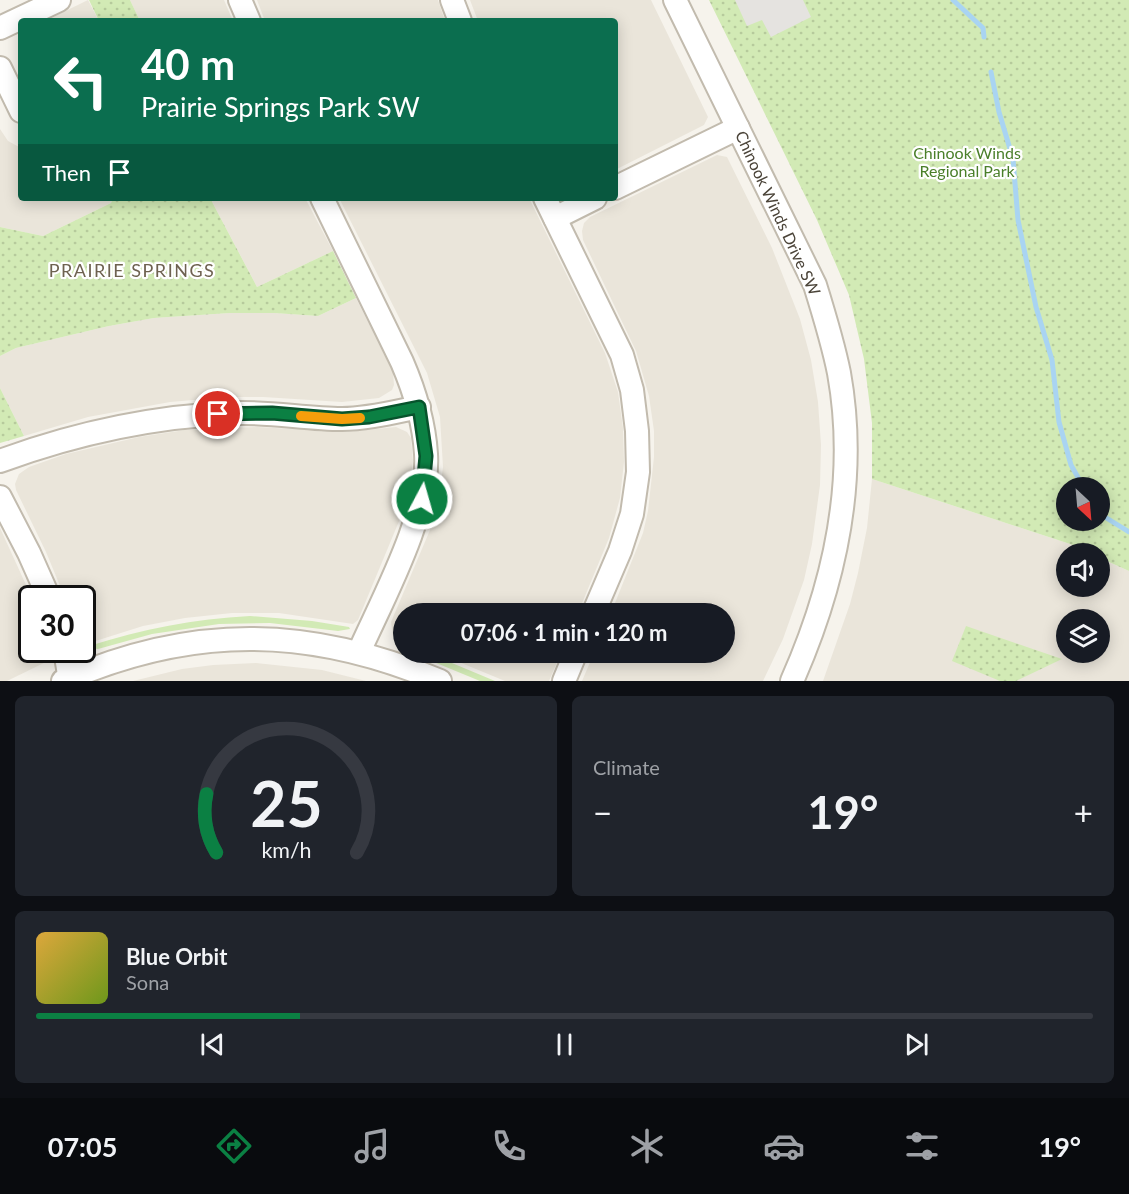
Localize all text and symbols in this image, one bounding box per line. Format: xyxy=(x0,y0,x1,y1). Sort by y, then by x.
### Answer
text: 40 m xyxy=(141,39,235,89)
icon: left xyxy=(42,42,120,120)
text: Prairie Springs Park SW xyxy=(141,90,420,123)
street label: Chinook Winds Drive SW xyxy=(732,128,825,298)
park label: Chinook Winds Regional Park xyxy=(913,143,1021,180)
icon: arrive xyxy=(103,156,136,189)
text: Then xyxy=(42,159,91,186)
district label: PRAIRIE SPRINGS xyxy=(49,259,215,281)
pin xyxy=(192,388,243,439)
icon: arrive xyxy=(201,397,234,430)
position arrow xyxy=(390,467,454,531)
north arrow xyxy=(1056,477,1110,531)
map controls xyxy=(1056,477,1110,663)
button: sound xyxy=(1056,543,1110,597)
speed limit sign: 30 xyxy=(18,585,96,663)
button: layers xyxy=(1056,609,1110,663)
text: 07:06 · 1 min · 120 m xyxy=(461,619,667,646)
text: Climate xyxy=(593,755,660,779)
text: 25 xyxy=(250,765,322,840)
text: 19° xyxy=(808,785,878,839)
text: − xyxy=(593,792,612,832)
text: + xyxy=(1074,792,1093,832)
text: km/h xyxy=(261,837,311,863)
text: Blue Orbit xyxy=(126,943,227,970)
text: Sona xyxy=(126,970,169,994)
icon: previous xyxy=(196,1028,229,1061)
icon: pause xyxy=(548,1028,581,1061)
icon: next xyxy=(900,1028,933,1061)
icon: directions xyxy=(213,1125,255,1167)
icon: music xyxy=(351,1125,393,1167)
icon: phone xyxy=(488,1125,530,1167)
icon: climate xyxy=(626,1125,668,1167)
icon: car xyxy=(763,1125,805,1167)
icon: filters xyxy=(901,1125,943,1167)
text: 07:05 xyxy=(48,1130,117,1163)
text: 19° xyxy=(1039,1130,1081,1163)

